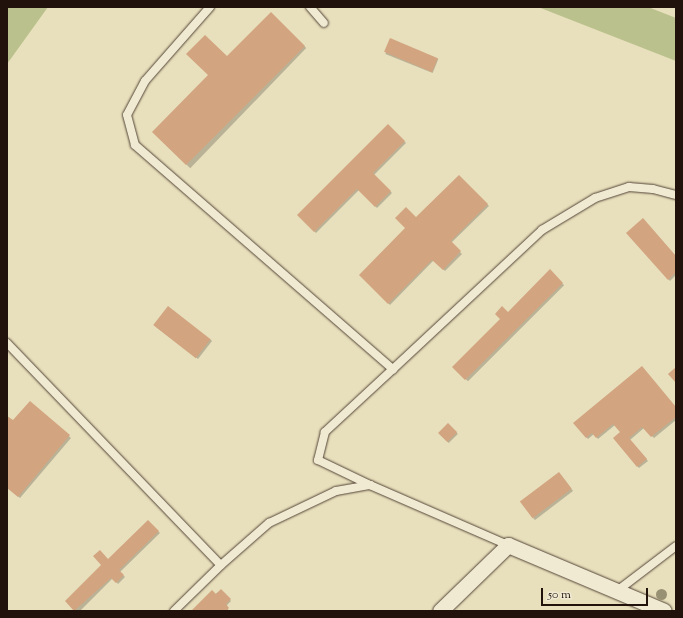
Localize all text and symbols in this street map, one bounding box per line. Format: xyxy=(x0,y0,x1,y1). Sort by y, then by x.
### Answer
scale bar xyxy=(543,580,650,606)
text: 50 m xyxy=(548,586,571,604)

